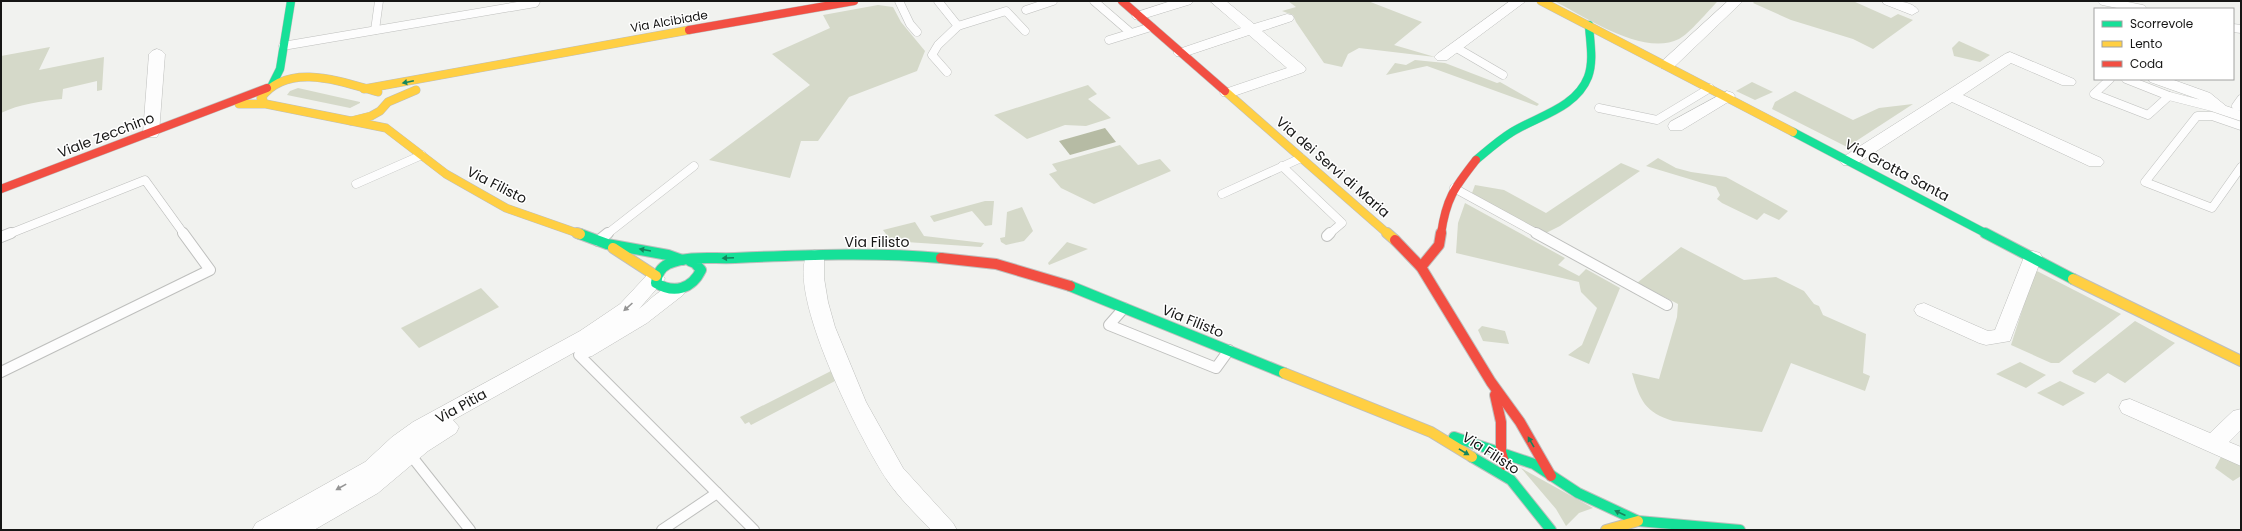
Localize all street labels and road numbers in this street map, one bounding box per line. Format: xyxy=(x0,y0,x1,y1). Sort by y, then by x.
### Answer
street label: Via Alcibiade xyxy=(629,6,709,36)
street label: Viale Zecchino xyxy=(55,107,157,163)
street label: Via dei Servi di Maria xyxy=(1272,112,1394,222)
street label: Via Grotta Santa xyxy=(1841,134,1953,206)
street label: Via Filisto xyxy=(464,161,530,209)
street label: Via Filisto xyxy=(845,232,909,252)
street label: Via Filisto xyxy=(1159,300,1227,342)
street label: Via Pitia xyxy=(432,384,490,428)
street label: Via Filisto xyxy=(1458,427,1524,479)

